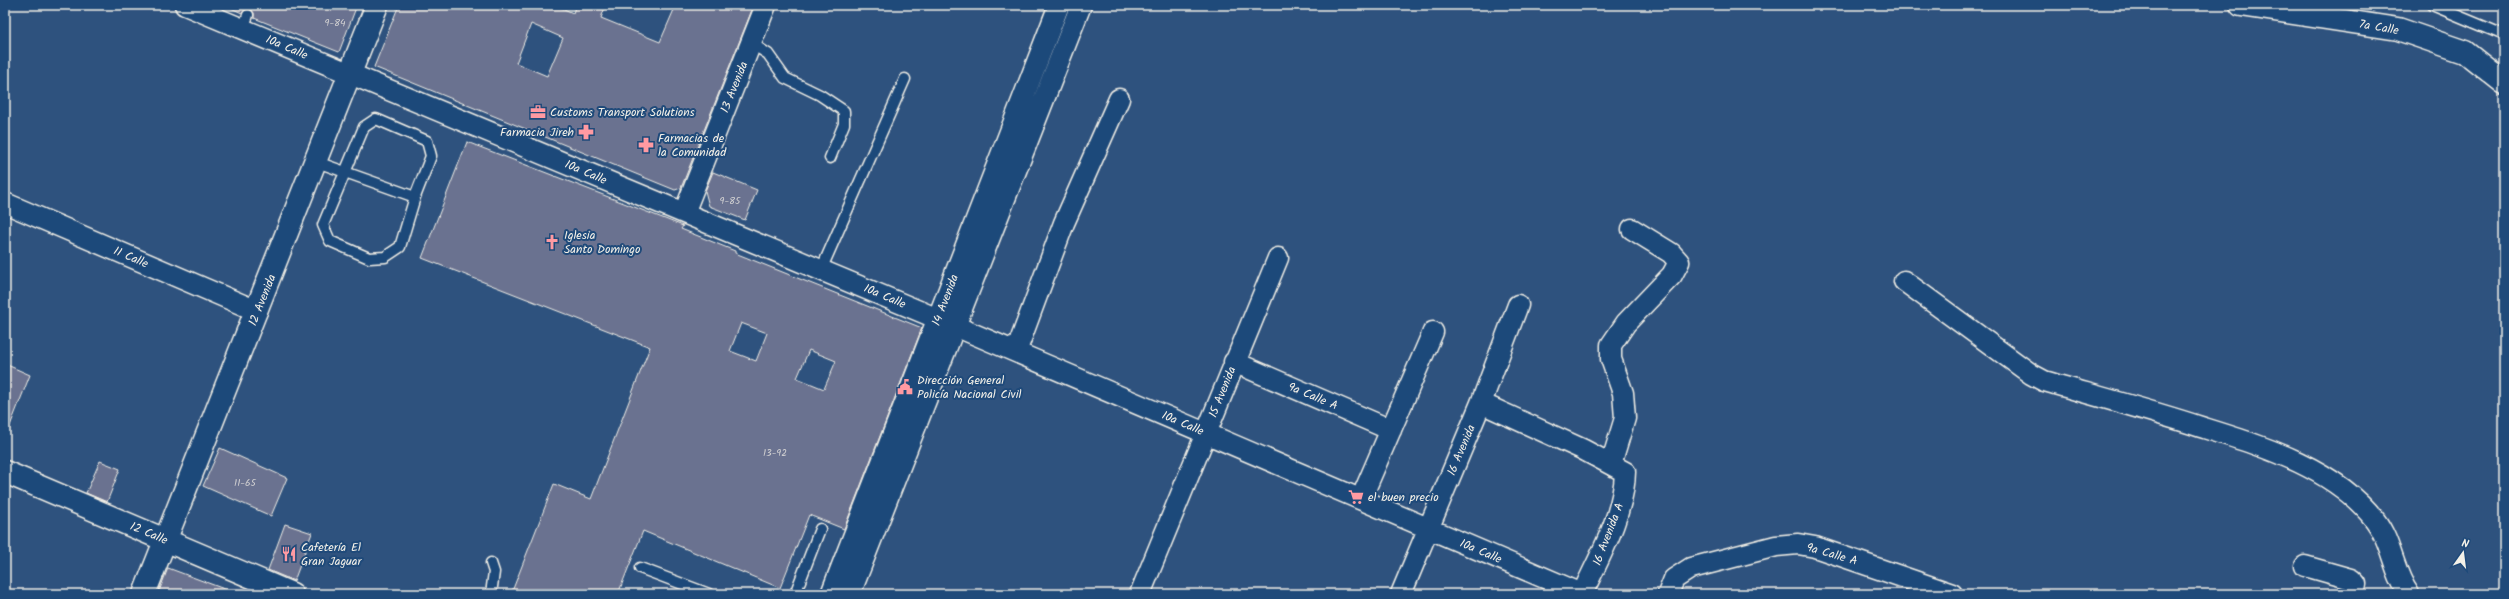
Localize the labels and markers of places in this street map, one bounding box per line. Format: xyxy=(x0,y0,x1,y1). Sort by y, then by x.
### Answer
office icon: Customs Transport Solutions xyxy=(529,103,547,121)
place label: Customs Transport Solutions xyxy=(550,103,695,122)
place label: Farmacia Jireh xyxy=(500,123,574,142)
pharmacy icon: Farmacia Jireh xyxy=(577,123,595,141)
place label: Farmacias de la Comunidad xyxy=(658,129,727,162)
pharmacy icon: Farmacias de la Comunidad xyxy=(637,136,655,154)
place label: Iglesia Santo Domingo xyxy=(564,226,640,259)
church icon: Iglesia Santo Domingo xyxy=(543,233,561,251)
place label: Dirección General Policía Nacional Civil xyxy=(917,371,1022,404)
public building icon: Dirección General Policía Nacional Civil xyxy=(896,378,914,396)
supermarket icon: el buen precio xyxy=(1347,488,1365,506)
place label: el buen precio xyxy=(1368,488,1439,507)
place label: Cafetería El Gran Jaguar xyxy=(301,538,362,571)
restaurant icon: Cafetería El Gran Jaguar xyxy=(280,545,298,563)

